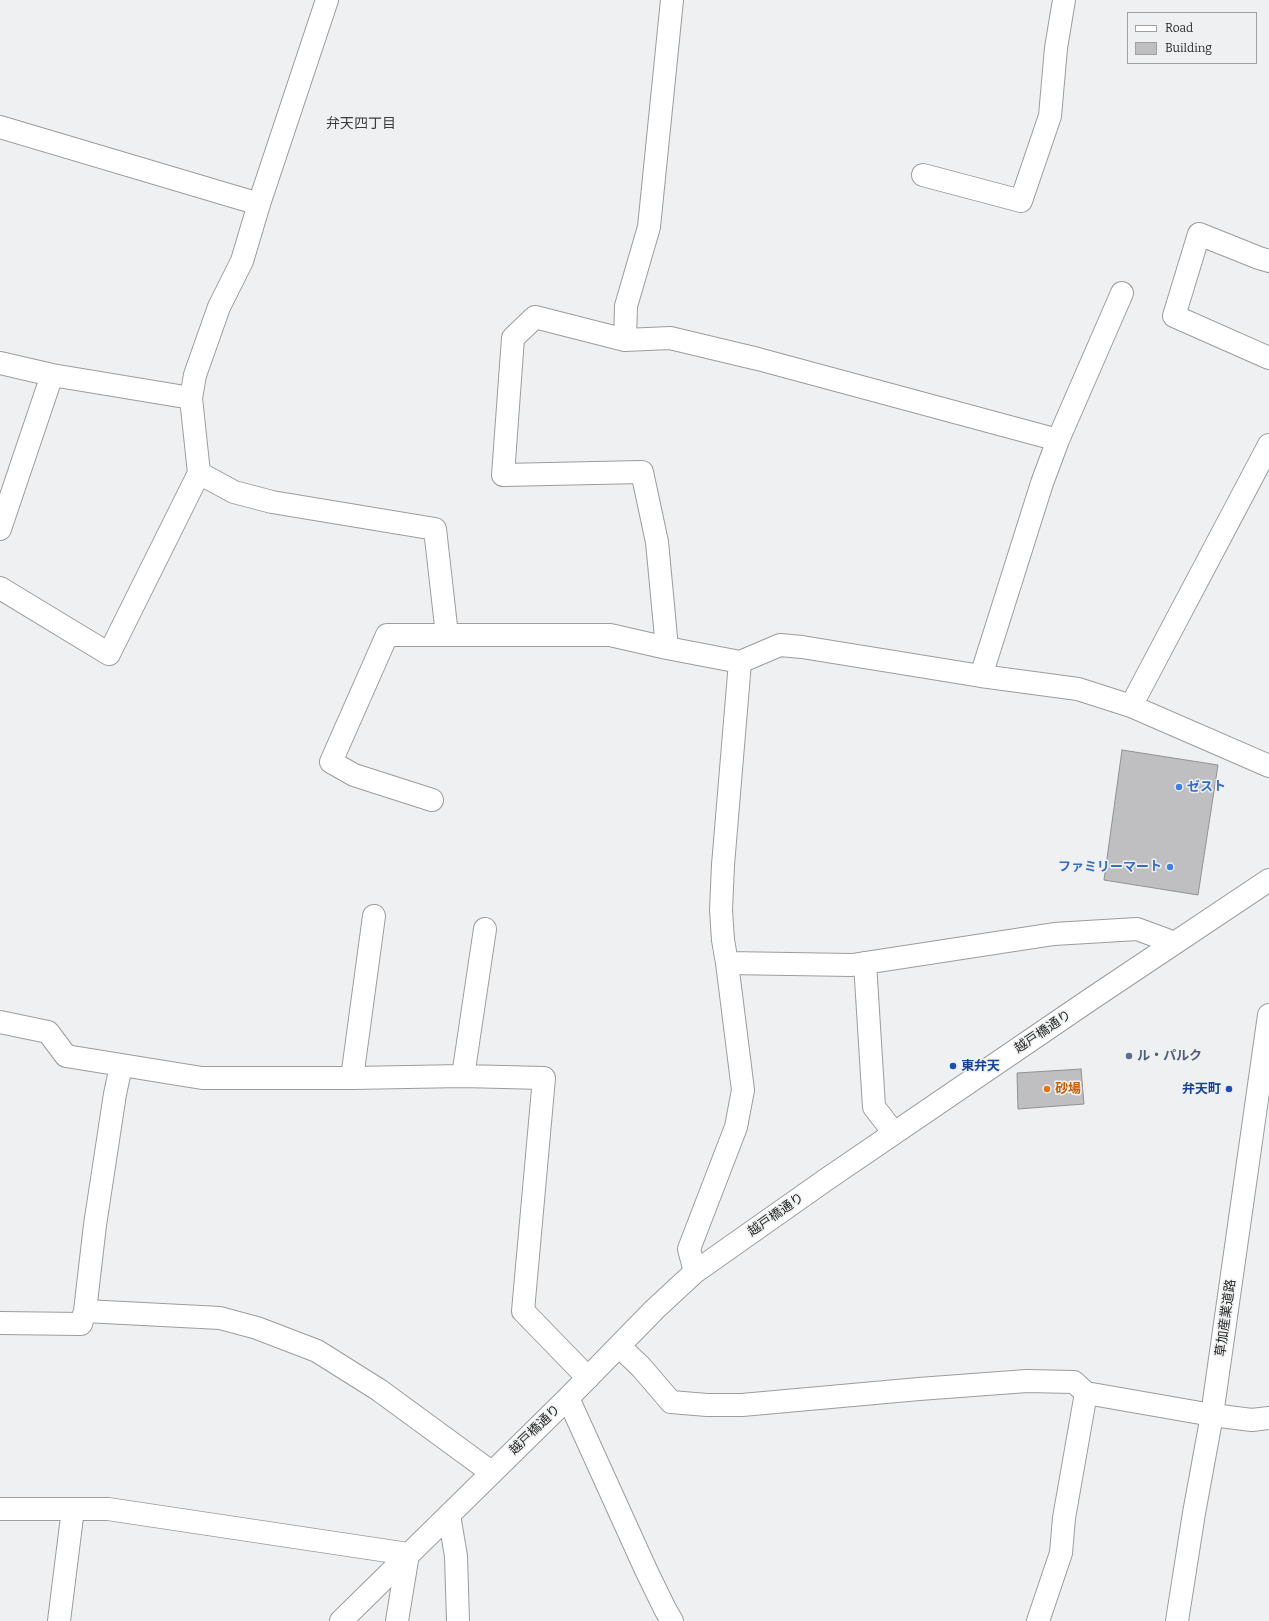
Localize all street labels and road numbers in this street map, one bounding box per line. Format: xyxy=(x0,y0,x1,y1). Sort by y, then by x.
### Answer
street label: 越戸橋通り xyxy=(1012,1007,1074,1057)
street label: 越戸橋通り xyxy=(745,1190,807,1240)
street label: 草加産業道路 xyxy=(1213,1278,1239,1358)
street label: 越戸橋通り xyxy=(506,1402,564,1458)

